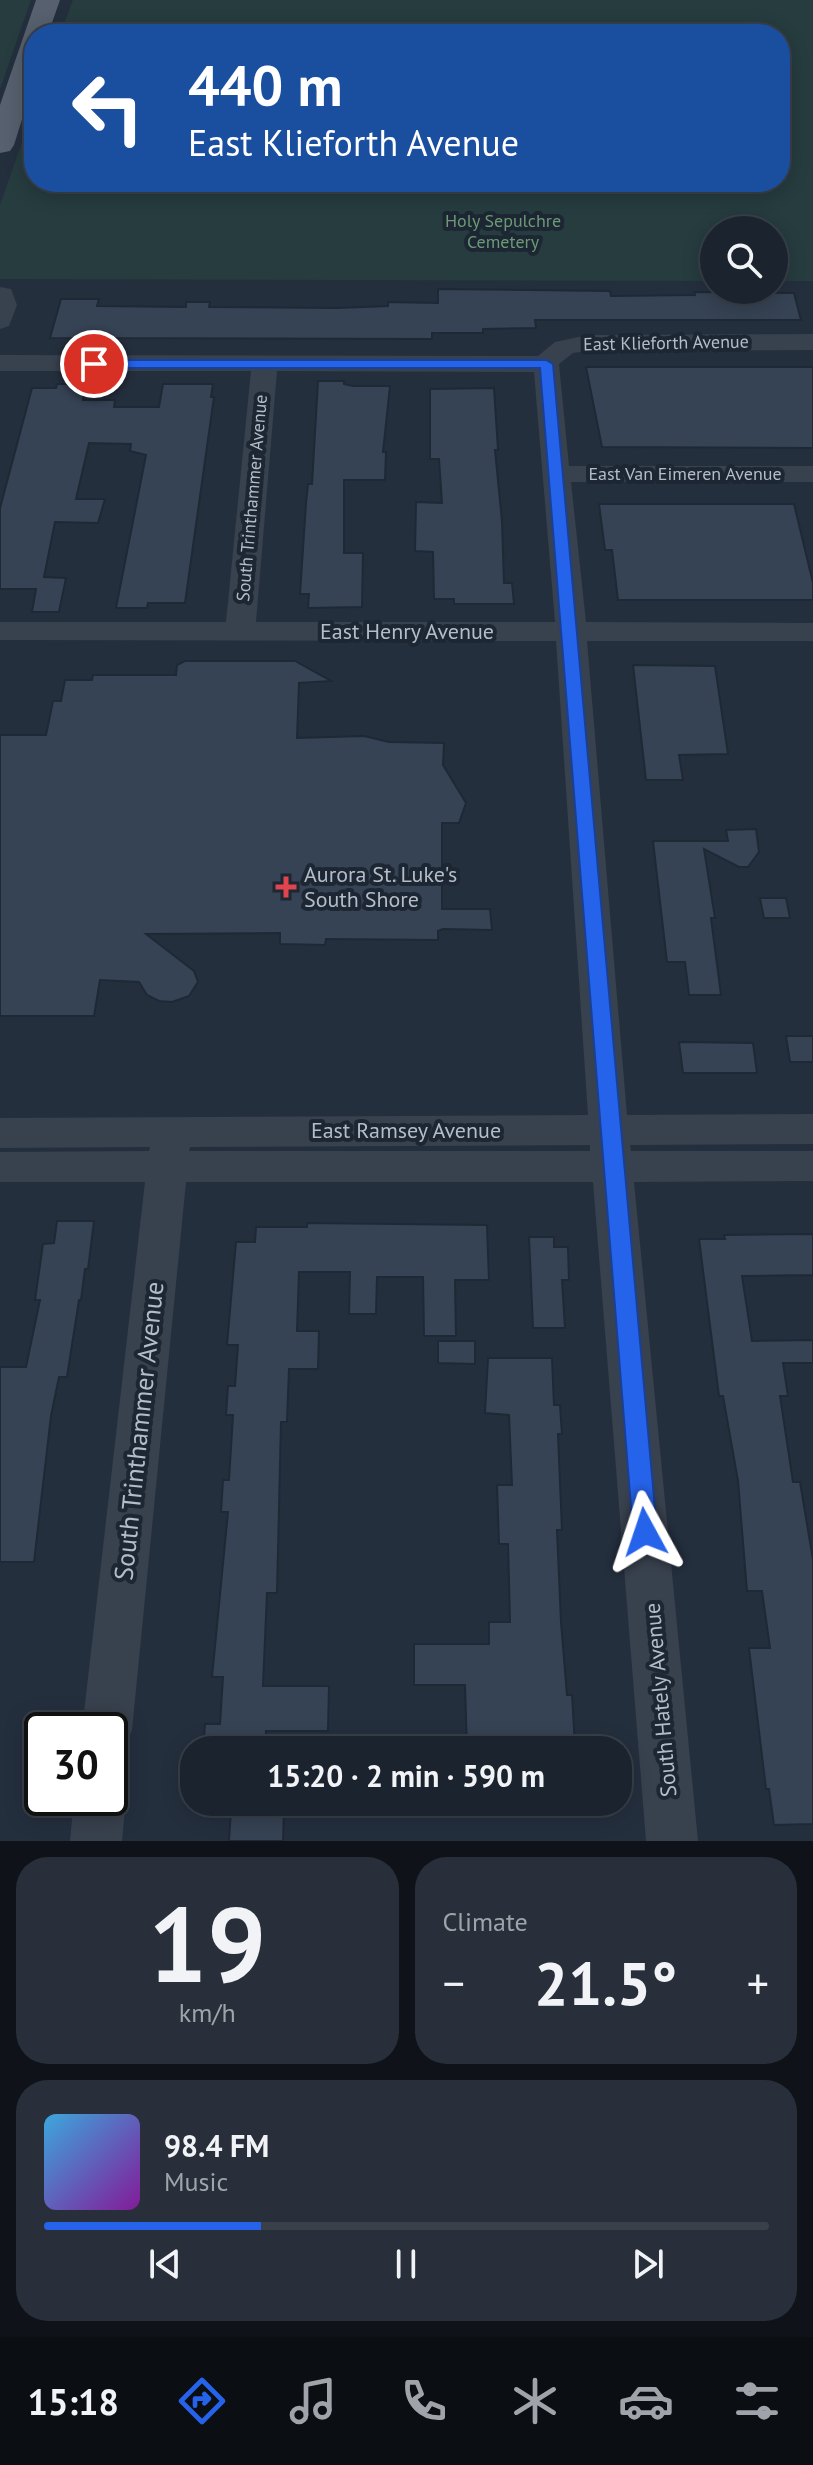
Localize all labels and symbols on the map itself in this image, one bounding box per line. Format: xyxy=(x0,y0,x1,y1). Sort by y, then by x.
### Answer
park label: Holy Sepulchre Cemetery xyxy=(445,209,561,253)
pin xyxy=(60,330,128,398)
street label: East Klieforth Avenue xyxy=(583,330,749,355)
street label: South Trinthammer Avenue xyxy=(231,393,272,602)
street label: East Van Eimeren Avenue xyxy=(588,462,782,485)
street label: East Henry Avenue xyxy=(320,617,494,645)
place label: Aurora St. Luke's South Shore xyxy=(304,860,457,913)
marker: Aurora St. Luke's South Shore xyxy=(275,876,297,898)
street label: East Ramsey Avenue xyxy=(311,1116,501,1144)
street label: South Trinthammer Avenue xyxy=(106,1280,171,1582)
position arrow xyxy=(603,1490,687,1574)
street label: South Hately Avenue xyxy=(638,1602,682,1798)
speed limit sign: 30 xyxy=(24,1712,128,1816)

